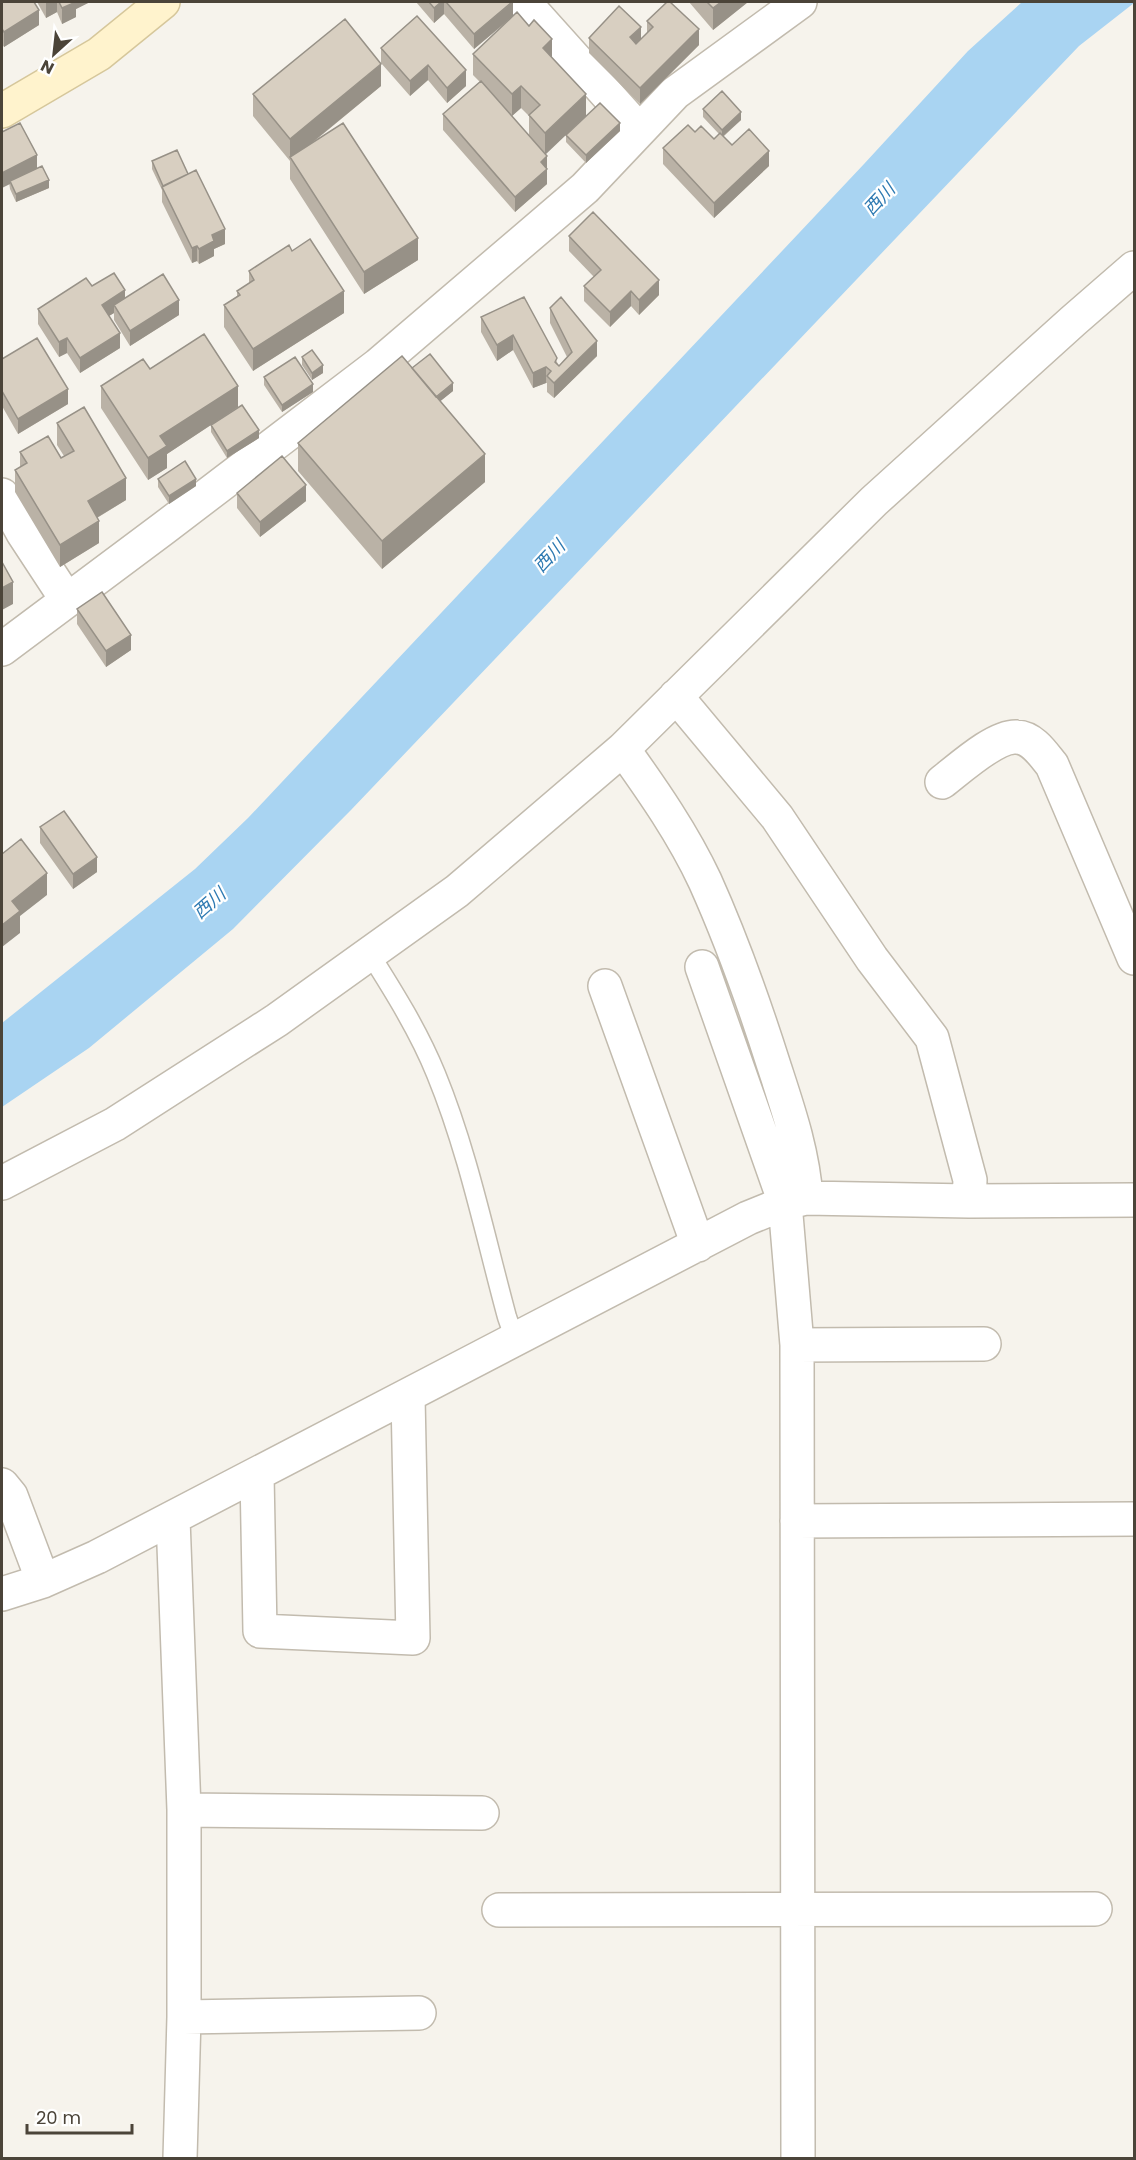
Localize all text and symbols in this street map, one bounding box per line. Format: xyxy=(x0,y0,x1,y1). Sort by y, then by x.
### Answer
north arrow xyxy=(24,24,84,84)
text: N xyxy=(37,54,58,80)
water label: 西川 xyxy=(858,176,902,221)
water label: 西川 xyxy=(528,533,572,578)
water label: 西川 xyxy=(187,880,232,924)
scale bar xyxy=(27,2097,132,2135)
text: 20 m xyxy=(36,2105,81,2130)

